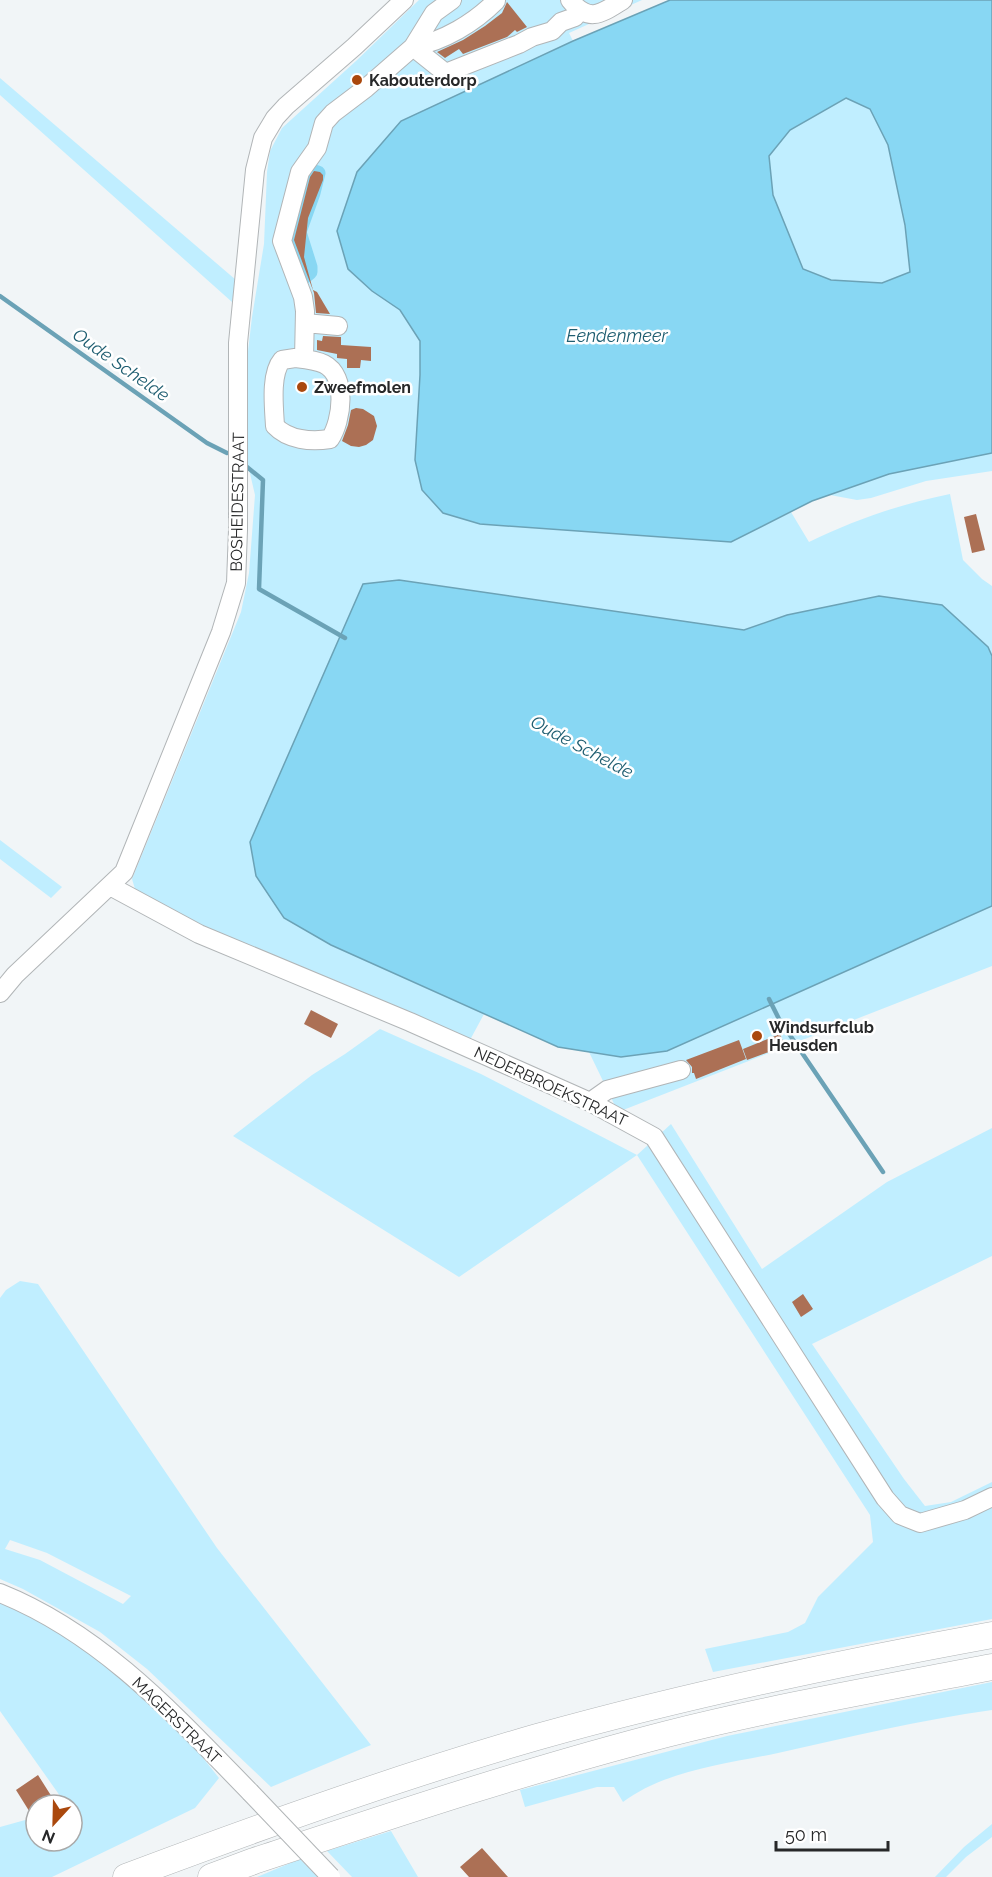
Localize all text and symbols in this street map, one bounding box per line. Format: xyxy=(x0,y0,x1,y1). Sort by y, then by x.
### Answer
place label: Kabouterdorp xyxy=(369,71,477,90)
marker: Kabouterdorp xyxy=(350,73,364,87)
water label: Oude Schelde xyxy=(69,324,174,406)
water label: Eendenmeer xyxy=(566,325,669,346)
place label: Zweefmolen xyxy=(314,378,411,397)
marker: Zweefmolen xyxy=(295,380,309,394)
street label: BOSHEIDESTRAAT xyxy=(227,432,248,572)
water label: Oude Schelde xyxy=(527,711,637,783)
place label: Windsurfclub Heusden xyxy=(769,1018,874,1055)
marker: Windsurfclub Heusden xyxy=(750,1029,764,1043)
street label: NEDERBROEKSTRAAT xyxy=(471,1043,631,1130)
street label: MAGERSTRAAT xyxy=(128,1673,225,1768)
north arrow xyxy=(24,1793,84,1853)
scale bar xyxy=(776,1814,888,1852)
text: 50 m xyxy=(785,1824,827,1845)
text: N xyxy=(39,1825,58,1848)

